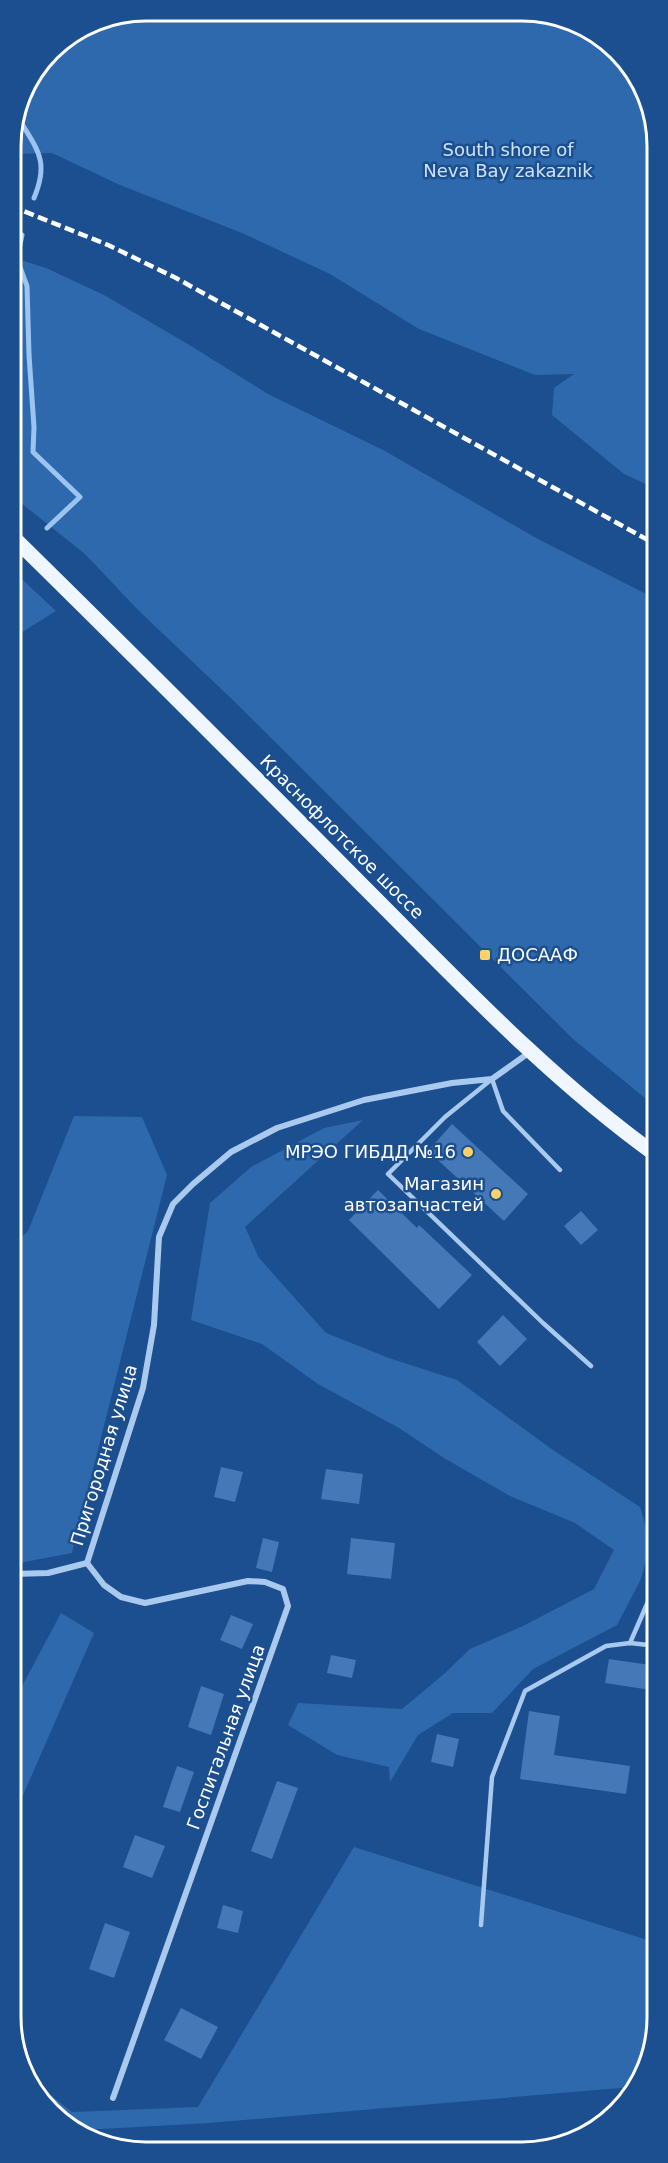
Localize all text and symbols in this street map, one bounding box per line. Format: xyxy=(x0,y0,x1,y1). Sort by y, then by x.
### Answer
park label: South shore of Neva Bay zakaznik xyxy=(423,139,593,181)
street label: Краснофлотское шоссе xyxy=(256,750,429,923)
place label: ДОСААФ xyxy=(497,944,578,965)
marker: ДОСААФ xyxy=(478,948,492,962)
place label: МРЭО ГИБДД №16 xyxy=(285,1141,456,1162)
marker: МРЭО ГИБДД №16 xyxy=(461,1145,475,1159)
place label: Магазин автозапчастей xyxy=(344,1173,484,1215)
marker: Магазин автозапчастей xyxy=(489,1187,503,1201)
street label: Пригородная улица xyxy=(66,1362,141,1548)
street label: Госпитальная улица xyxy=(182,1641,269,1832)

